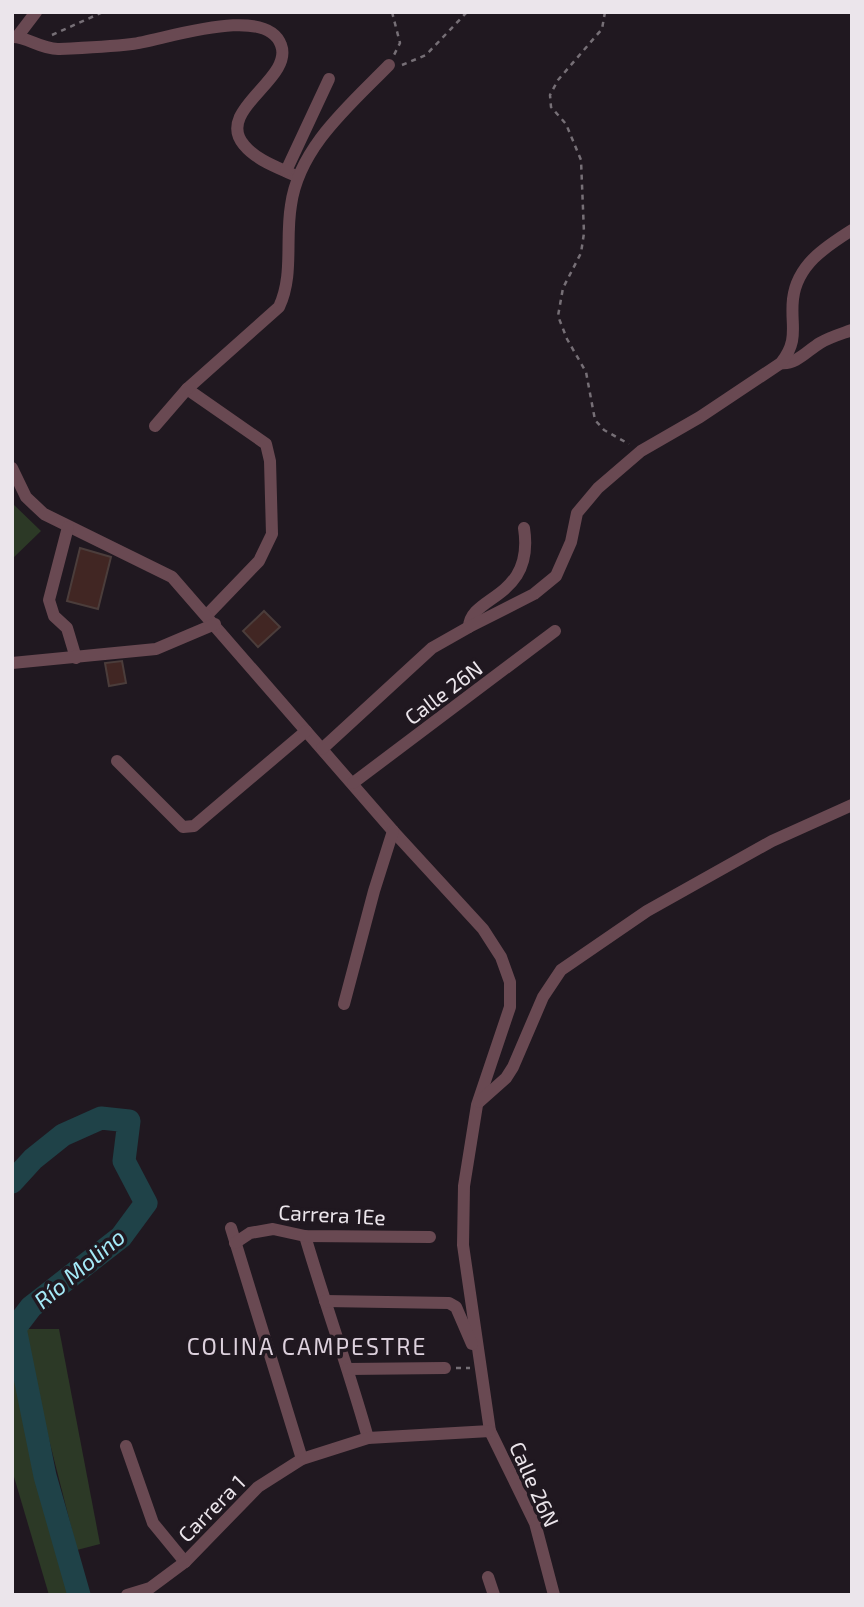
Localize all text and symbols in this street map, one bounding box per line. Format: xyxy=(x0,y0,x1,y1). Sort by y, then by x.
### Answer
street label: Calle 26N xyxy=(399,655,487,729)
street label: Carrera 1Ee xyxy=(278,1199,386,1229)
water label: Río Molino xyxy=(28,1222,130,1314)
district label: COLINA CAMPESTRE xyxy=(187,1332,427,1360)
street label: Calle 26N xyxy=(505,1438,565,1530)
street label: Carrera 1 xyxy=(172,1469,250,1547)

